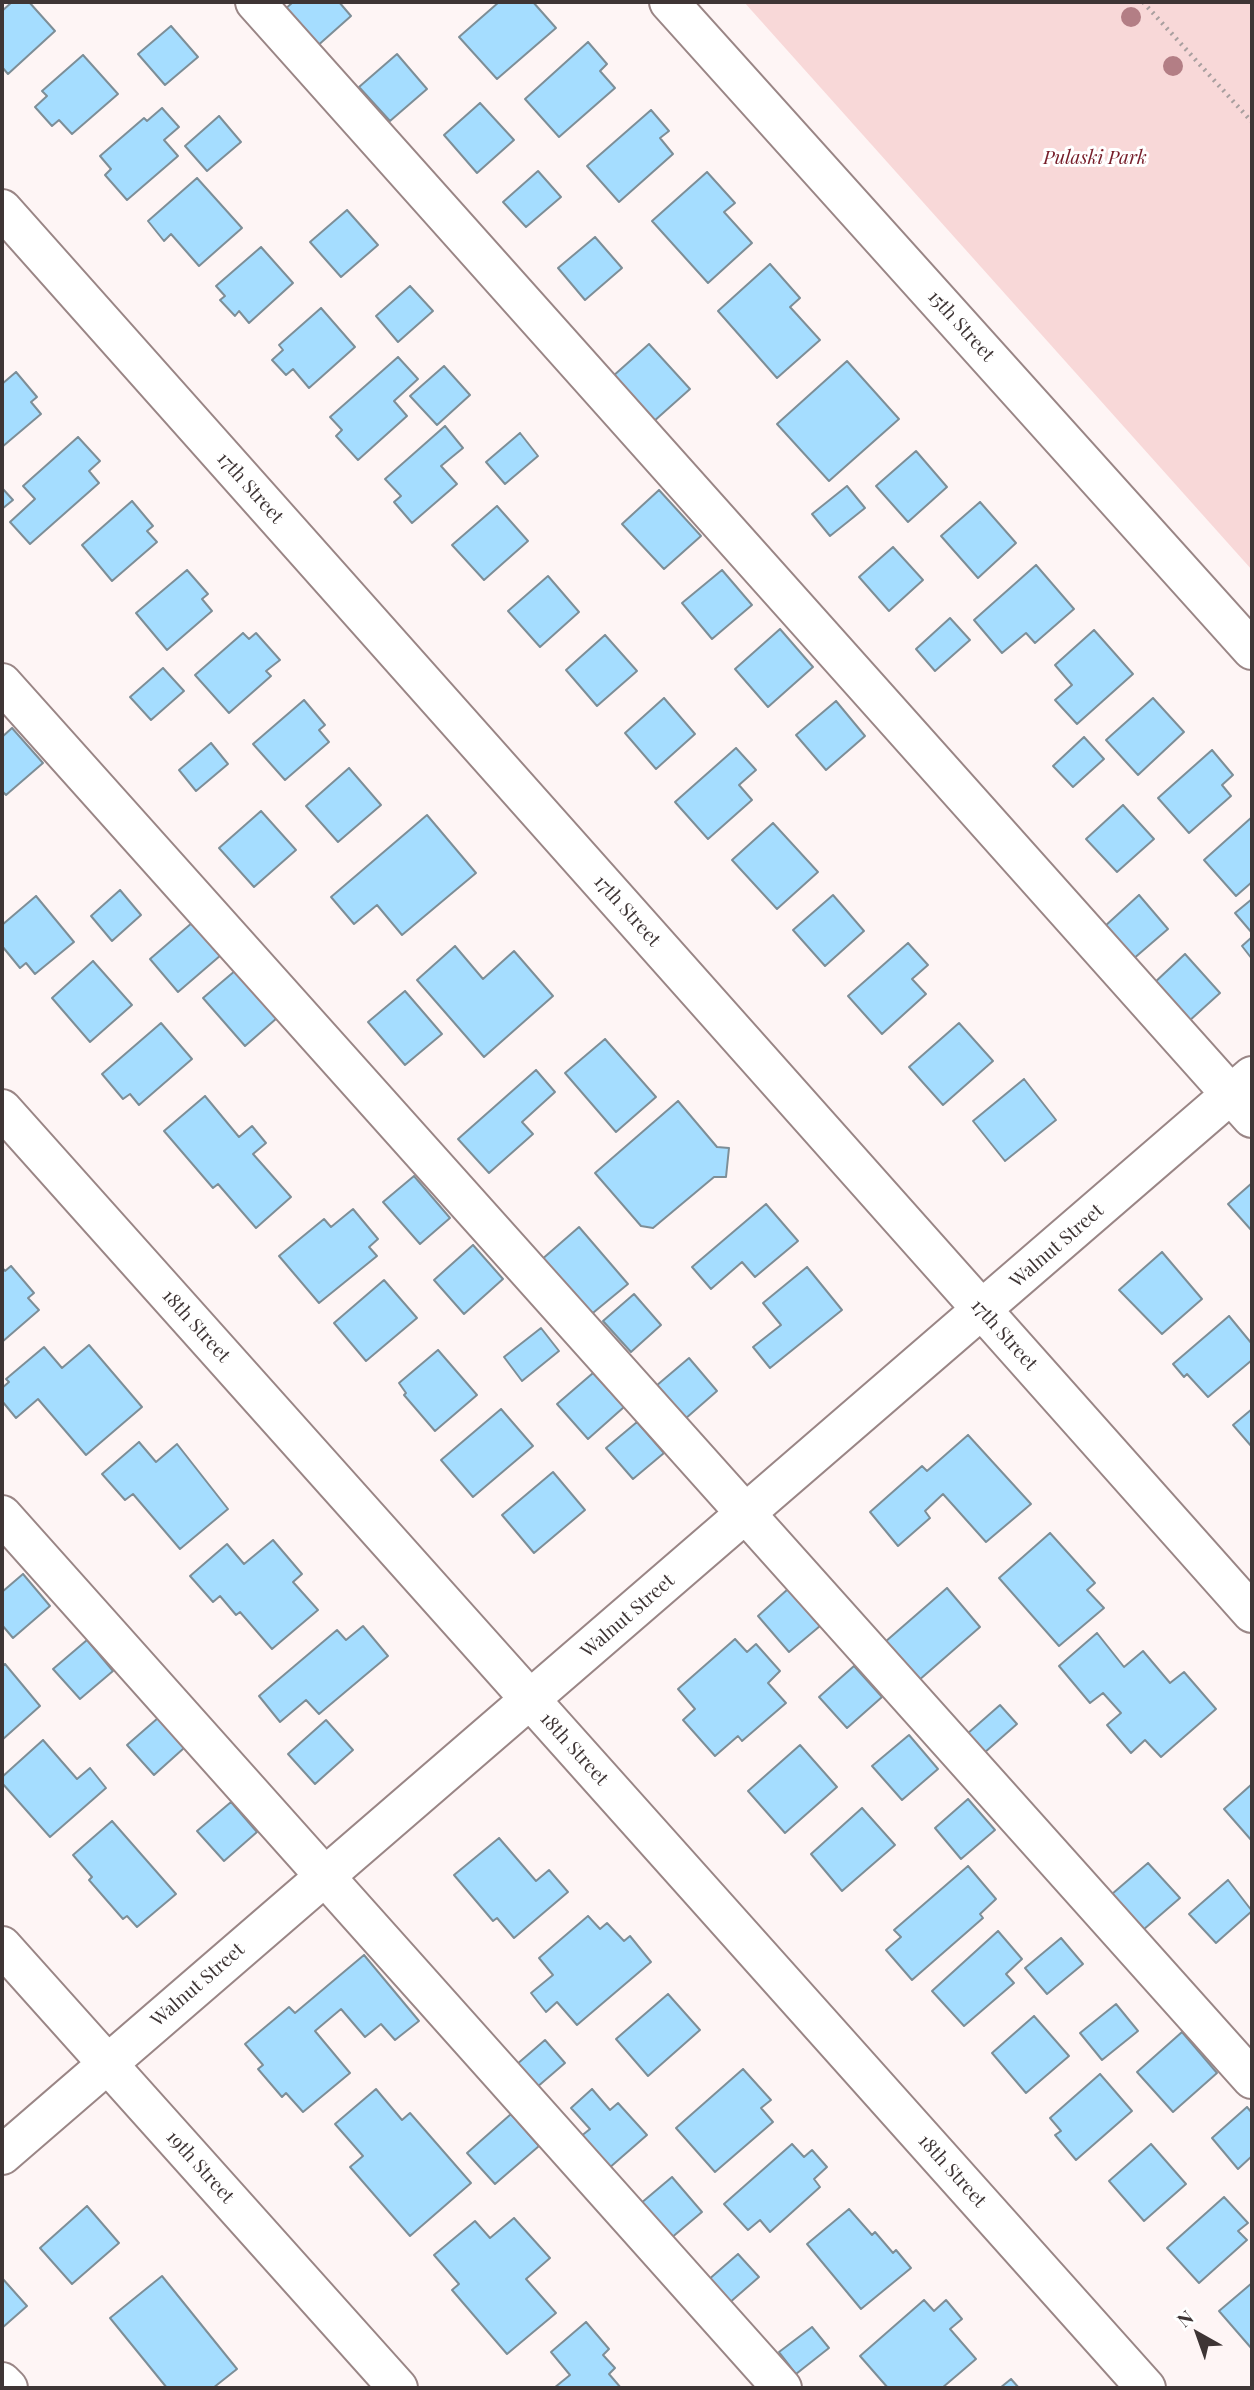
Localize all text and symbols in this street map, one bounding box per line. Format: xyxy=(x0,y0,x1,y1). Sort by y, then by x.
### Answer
park label: Pulaski Park xyxy=(1043,147,1147,169)
street label: 15th Street xyxy=(923,286,999,366)
street label: 17th Street xyxy=(212,448,288,528)
street label: 17th Street xyxy=(589,871,665,951)
street label: Walnut Street xyxy=(1006,1199,1108,1293)
street label: 18th Street xyxy=(157,1285,235,1367)
street label: 17th Street xyxy=(966,1295,1042,1375)
street label: Walnut Street xyxy=(577,1569,679,1663)
street label: 18th Street xyxy=(535,1708,613,1790)
street label: Walnut Street xyxy=(147,1938,249,2032)
street label: 19th Street xyxy=(161,2126,239,2208)
street label: 18th Street xyxy=(913,2130,991,2212)
north arrow xyxy=(1163,2299,1233,2369)
text: N xyxy=(1171,2304,1198,2332)

